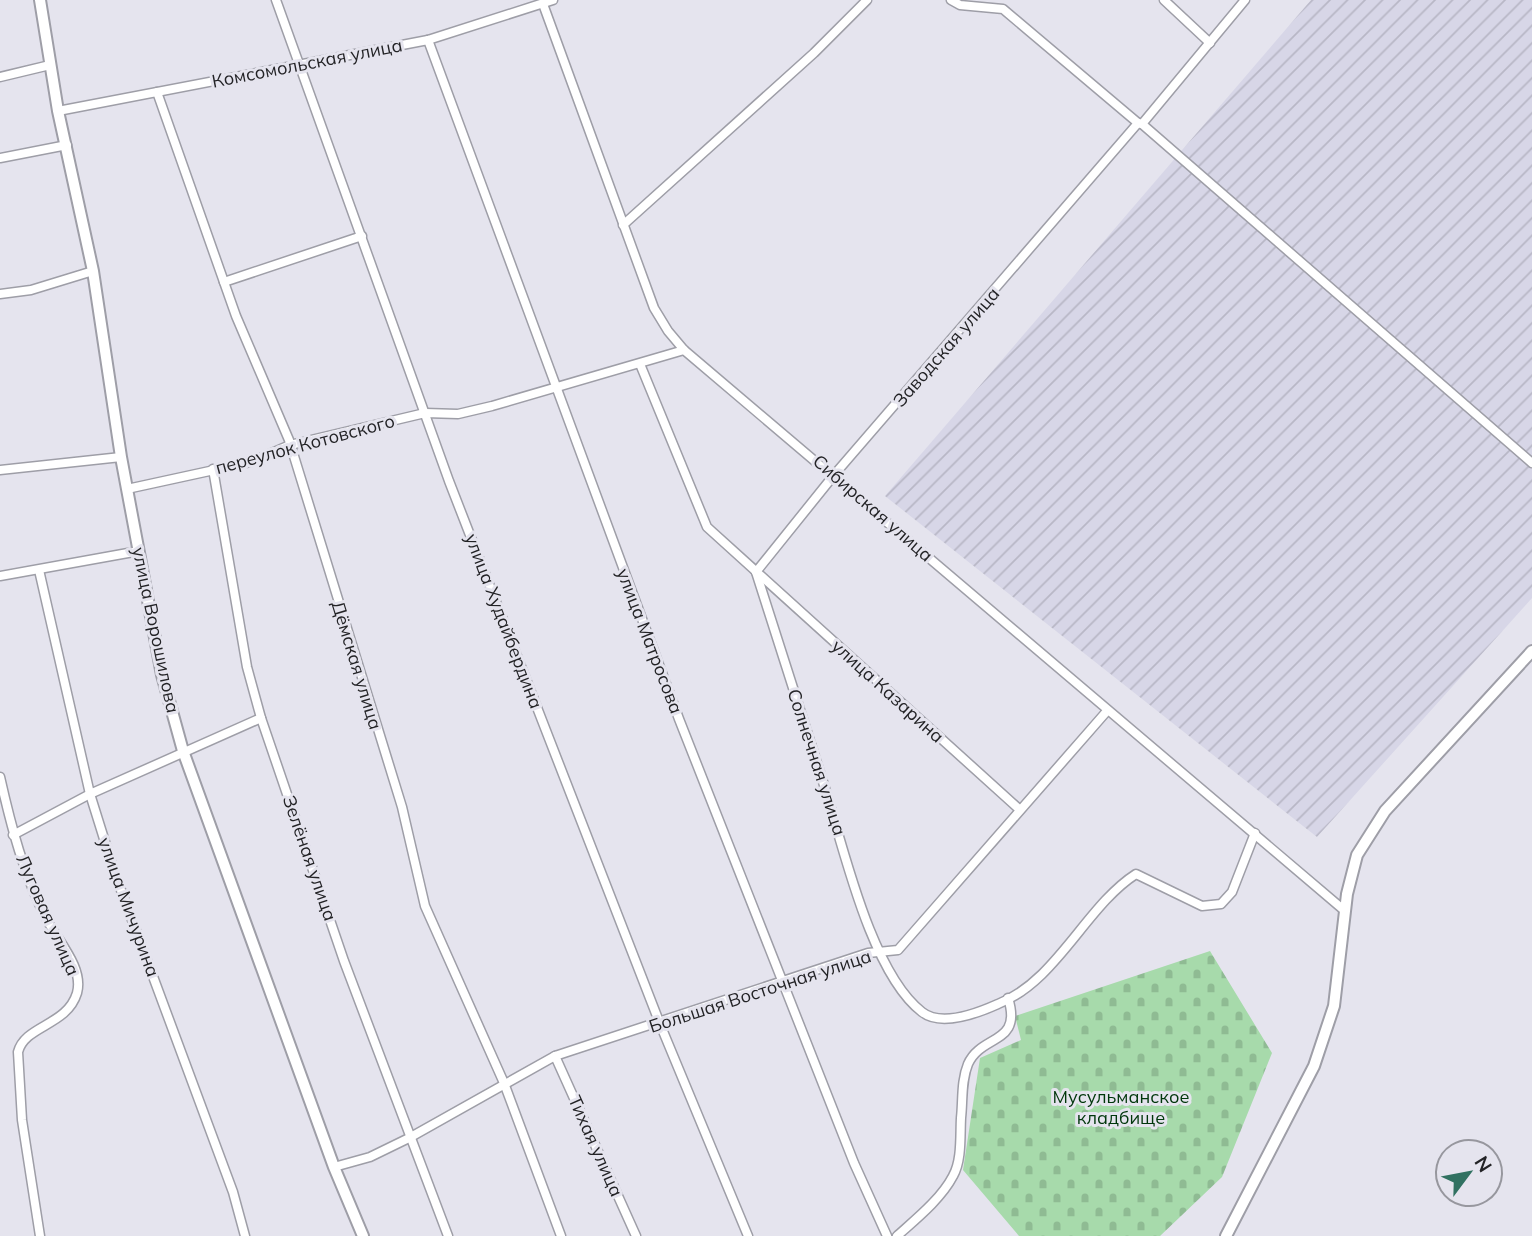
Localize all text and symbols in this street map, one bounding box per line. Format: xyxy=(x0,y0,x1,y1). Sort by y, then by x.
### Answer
street label: Комсомольская улица xyxy=(210,33,404,93)
street label: Заводская улица xyxy=(888,282,1004,412)
street label: переулок Котовского xyxy=(213,409,397,479)
street label: Сибирская улица xyxy=(808,449,938,567)
street label: улица Худайбердина xyxy=(460,530,548,712)
street label: улица Ворошилова xyxy=(127,545,185,715)
street label: улица Матросова xyxy=(612,565,688,717)
street label: Дёмская улица xyxy=(327,598,387,732)
street label: улица Казарина xyxy=(827,634,949,748)
street label: Солнечная улица xyxy=(782,686,852,838)
street label: Зелёная улица xyxy=(278,792,342,924)
street label: улица Мичурина xyxy=(93,834,165,980)
street label: Луговая улица xyxy=(11,851,85,979)
street label: Большая Восточная улица xyxy=(646,944,874,1038)
park label: Мусульманское кладбище xyxy=(1053,1085,1189,1129)
street label: Тихая улица xyxy=(564,1092,628,1200)
north arrow xyxy=(1434,1138,1504,1208)
text: N xyxy=(1469,1152,1497,1176)

